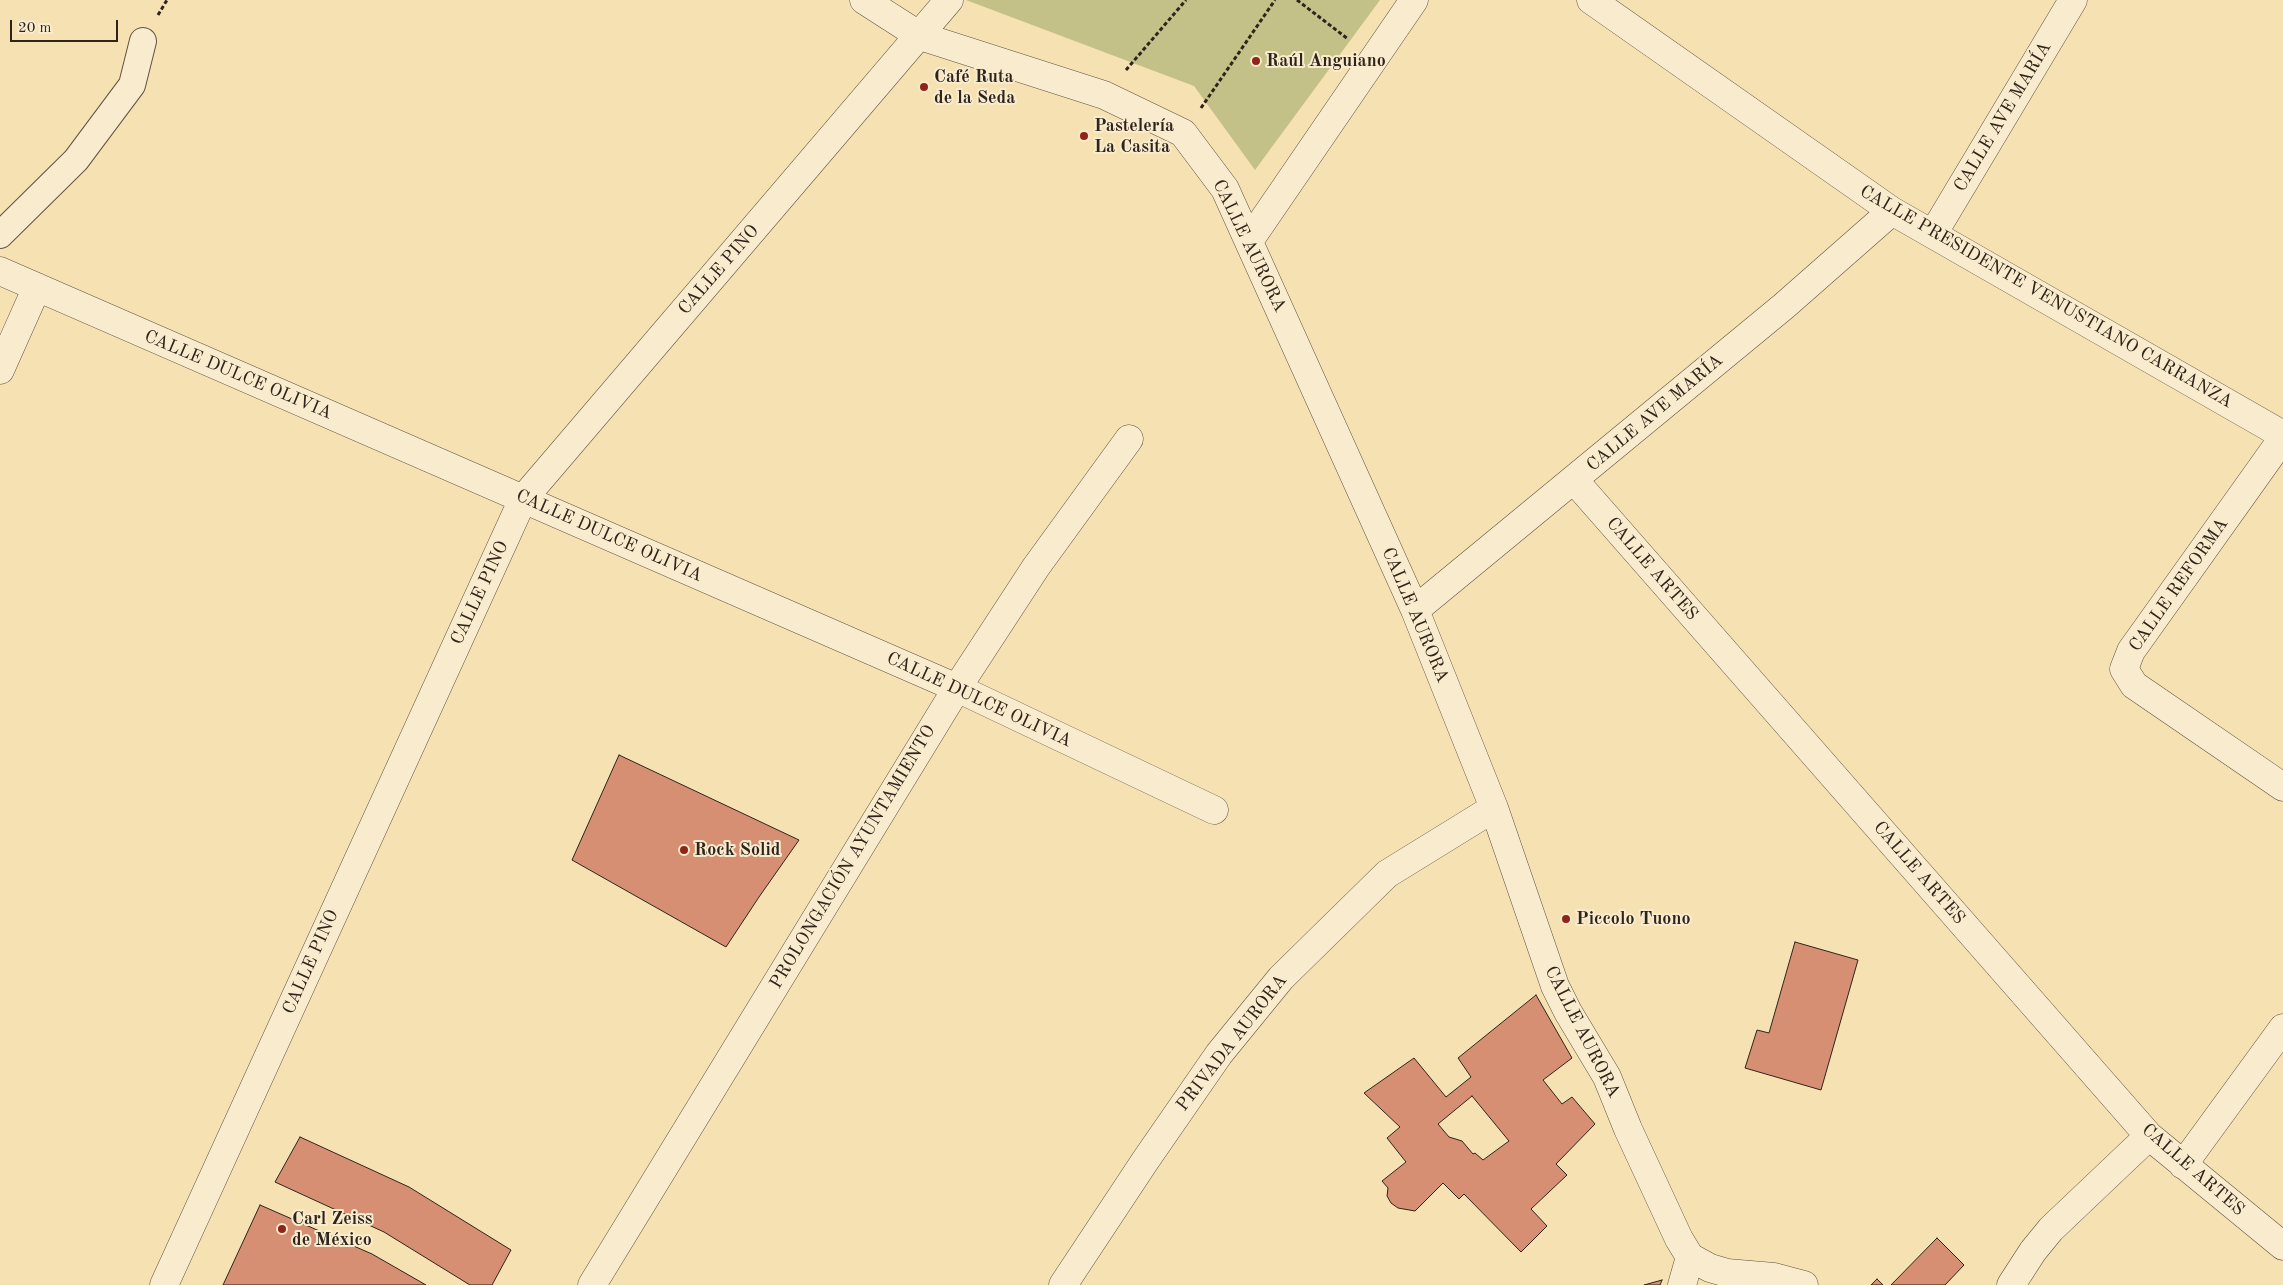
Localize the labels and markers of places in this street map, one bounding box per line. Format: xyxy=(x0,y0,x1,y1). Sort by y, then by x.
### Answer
place label: Raúl Anguiano xyxy=(1266,50,1386,72)
marker: Raúl Anguiano xyxy=(1250,55,1262,67)
place label: Café Ruta de la Seda xyxy=(934,66,1015,108)
marker: Café Ruta de la Seda xyxy=(918,81,930,93)
place label: Pastelería La Casita xyxy=(1094,115,1174,158)
marker: Pastelería La Casita xyxy=(1078,130,1090,142)
place label: Rock Solid xyxy=(694,839,781,861)
marker: Rock Solid xyxy=(678,844,690,856)
place label: Piccolo Tuono xyxy=(1576,908,1690,930)
marker: Piccolo Tuono xyxy=(1560,913,1572,925)
place label: Carl Zeiss de México xyxy=(292,1208,372,1250)
marker: Carl Zeiss de México xyxy=(276,1223,288,1235)

